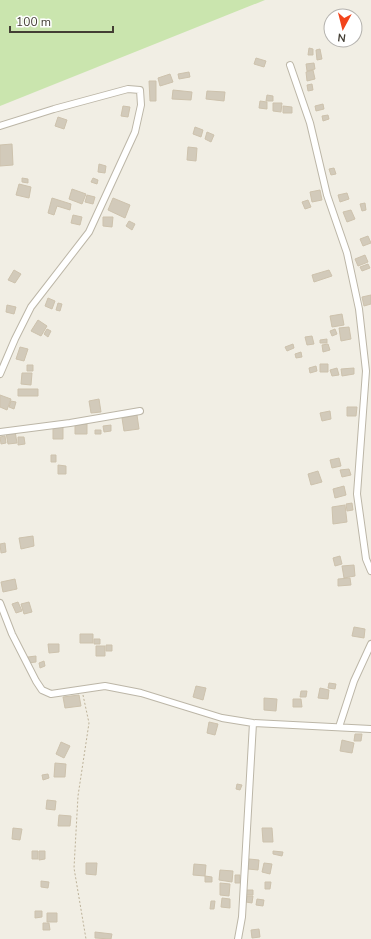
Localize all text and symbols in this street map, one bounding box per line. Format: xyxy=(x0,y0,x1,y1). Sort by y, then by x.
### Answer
scale bar xyxy=(10,8,113,34)
north arrow xyxy=(323,8,363,48)
text: 100 m xyxy=(16,14,51,30)
text: N xyxy=(337,29,347,45)

